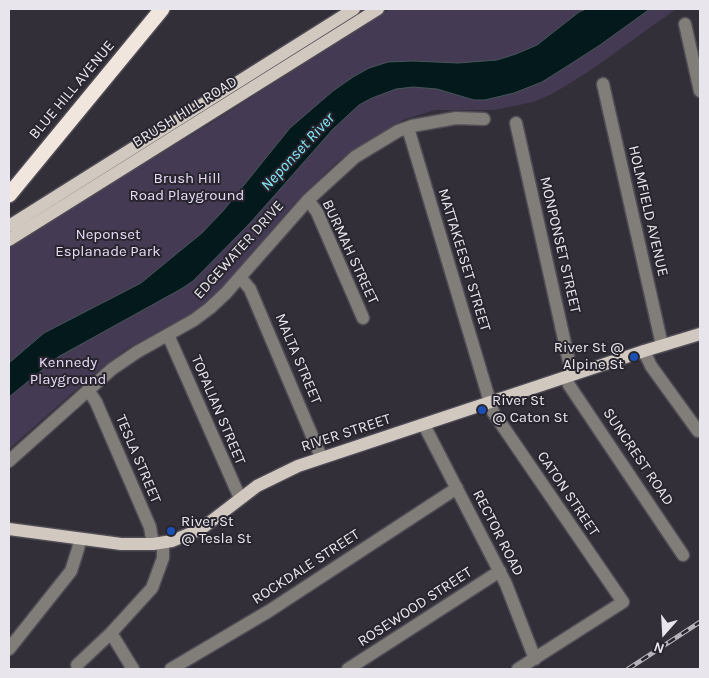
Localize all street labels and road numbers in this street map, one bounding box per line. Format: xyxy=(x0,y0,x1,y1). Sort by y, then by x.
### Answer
street label: BLUE HILL AVENUE xyxy=(25,37,119,143)
street label: BRUSH HILL ROAD xyxy=(129,73,241,151)
street label: HOLMFIELD AVENUE xyxy=(624,144,672,278)
street label: MONPONSET STREET xyxy=(536,175,584,315)
street label: MATTAKEESET STREET xyxy=(434,186,494,334)
street label: EDGEWATER DRIVE xyxy=(190,197,288,303)
street label: BURMAH STREET xyxy=(318,197,382,307)
street label: MALTA STREET xyxy=(271,311,325,407)
street label: TOPALIAN STREET xyxy=(187,352,249,468)
street label: SUNCREST ROAD xyxy=(599,405,677,509)
street label: RIVER STREET xyxy=(299,410,393,456)
street label: TESLA STREET xyxy=(111,412,165,506)
street label: CATON STREET xyxy=(533,448,603,540)
street label: RECTOR ROAD xyxy=(469,487,527,579)
street label: ROCKDALE STREET xyxy=(249,525,363,609)
street label: ROSEWOOD STREET xyxy=(354,563,476,651)

